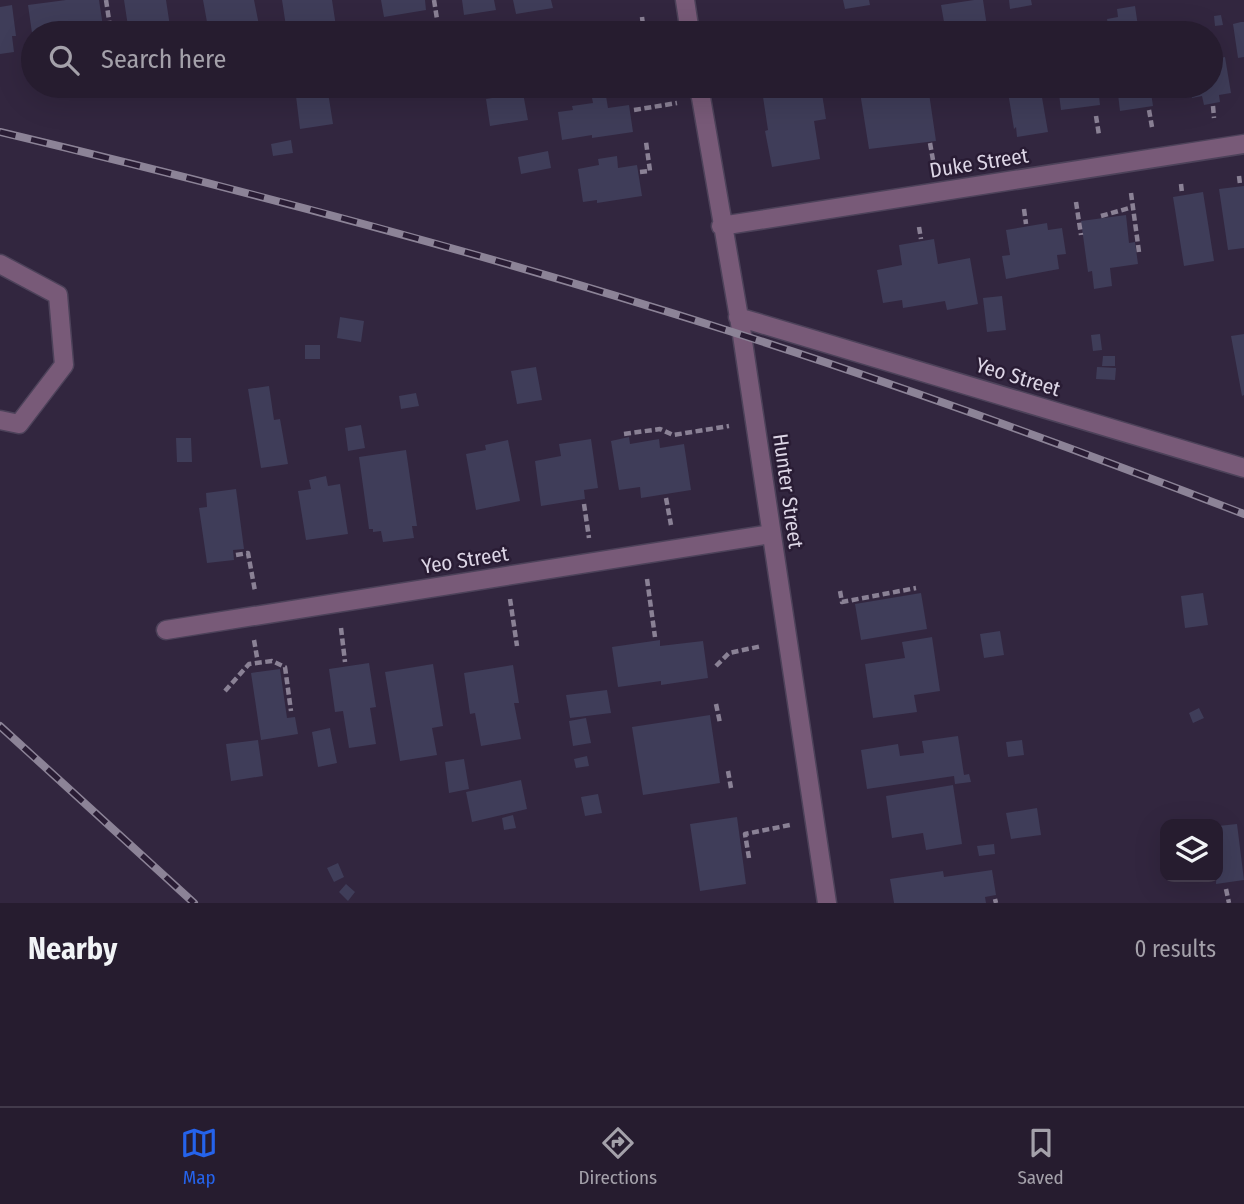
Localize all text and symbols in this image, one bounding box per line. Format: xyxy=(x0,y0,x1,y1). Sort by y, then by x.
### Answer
search box xyxy=(21,21,1223,98)
icon: search xyxy=(45,41,83,79)
text: Search here xyxy=(101,44,226,75)
street label: Duke Street xyxy=(928,142,1030,184)
street label: Yeo Street xyxy=(972,352,1064,402)
street label: Hunter Street xyxy=(767,432,809,550)
street label: Yeo Street xyxy=(420,540,510,580)
map controls xyxy=(1160,819,1223,882)
button: layers xyxy=(1160,819,1223,882)
text: Nearby xyxy=(28,931,117,967)
text: 0 results xyxy=(1135,935,1216,963)
tab: Map xyxy=(180,1124,218,1189)
tab: Directions xyxy=(578,1124,657,1189)
tab: Saved xyxy=(1017,1124,1064,1189)

